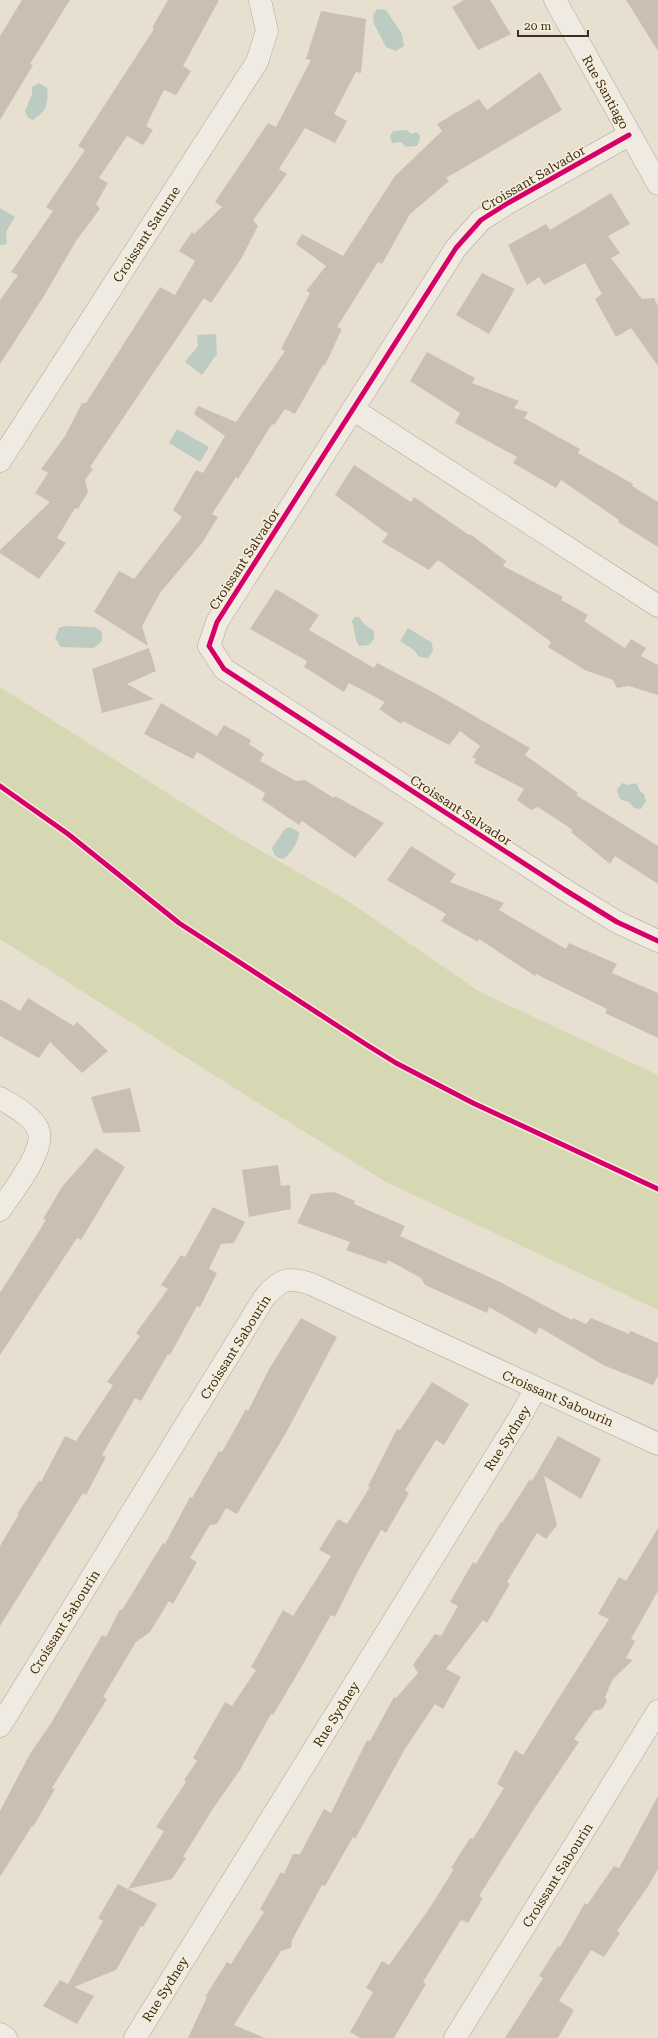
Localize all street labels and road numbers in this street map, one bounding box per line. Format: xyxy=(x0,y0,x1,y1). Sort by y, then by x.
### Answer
street label: Rue Santiago xyxy=(579,53,632,132)
street label: Croissant Salvador xyxy=(479,142,589,214)
street label: Croissant Saturne xyxy=(110,183,183,285)
street label: Croissant Salvador xyxy=(206,505,283,613)
street label: Croissant Salvador xyxy=(407,772,515,849)
street label: Croissant Sabourin xyxy=(197,1292,274,1402)
street label: Croissant Sabourin xyxy=(500,1367,616,1430)
street label: Rue Sydney xyxy=(481,1403,534,1474)
street label: Croissant Sabourin xyxy=(26,1567,103,1677)
street label: Rue Sydney xyxy=(310,1679,363,1750)
street label: Croissant Sabourin xyxy=(519,1820,596,1930)
street label: Rue Sydney xyxy=(139,1954,192,2025)

